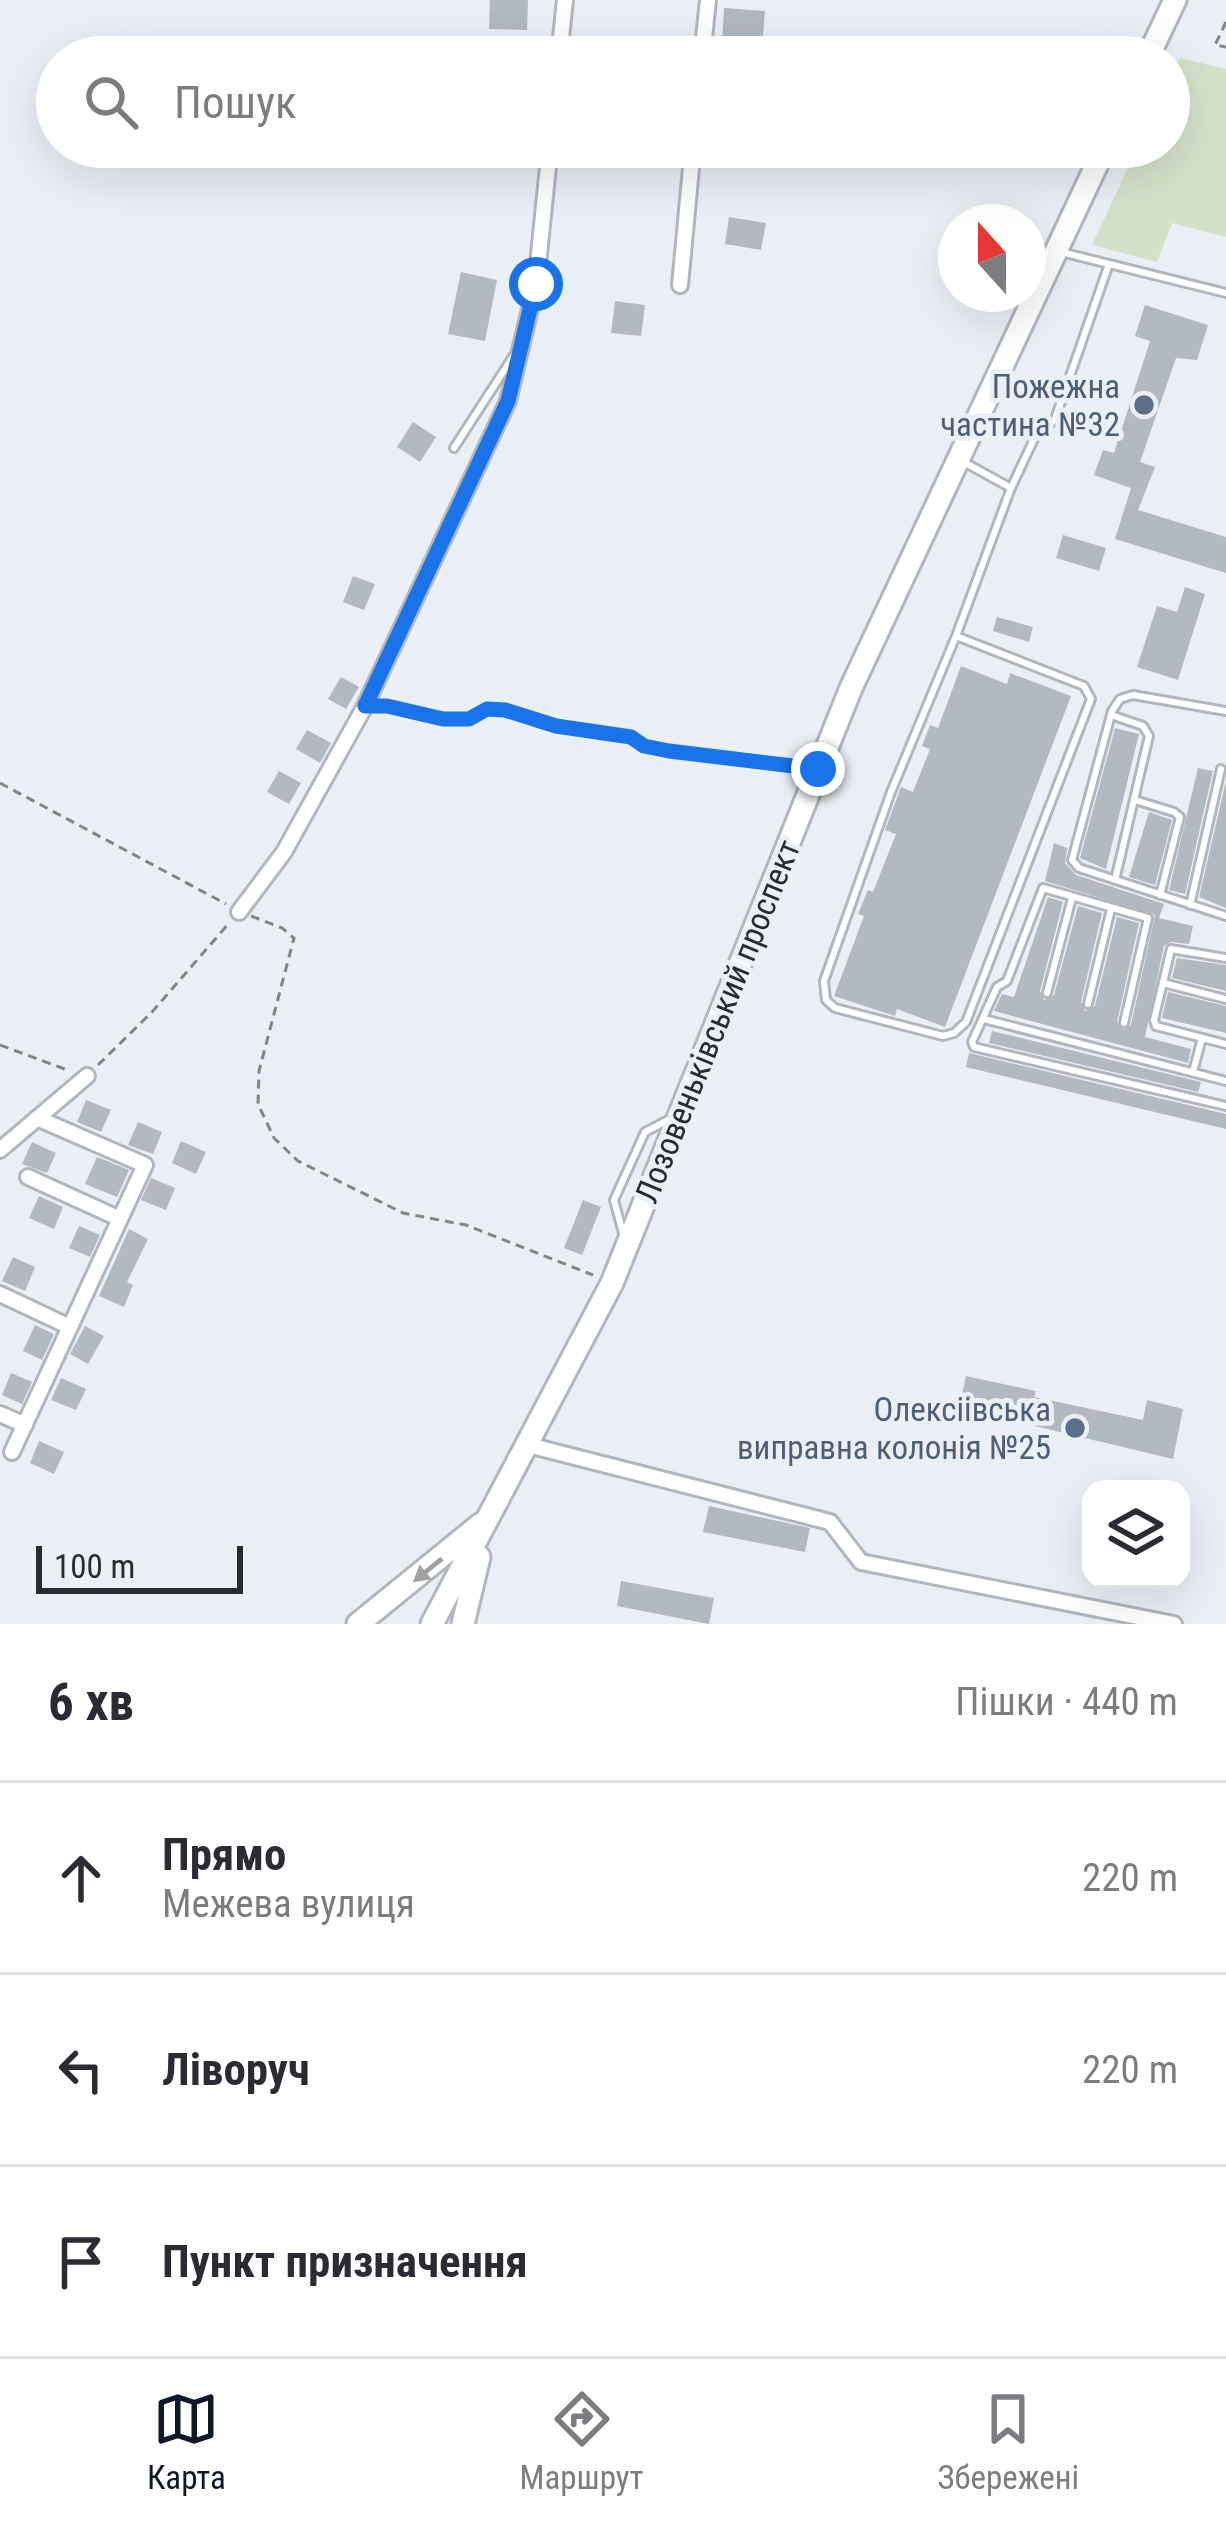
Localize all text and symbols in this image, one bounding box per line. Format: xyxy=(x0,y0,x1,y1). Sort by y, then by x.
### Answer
search box xyxy=(36,36,1190,168)
icon: search xyxy=(78,69,144,135)
text: Пошук xyxy=(174,76,297,129)
north arrow xyxy=(938,204,1046,312)
route start xyxy=(509,257,563,311)
place label: Пожежна частина №32 xyxy=(940,367,1120,444)
marker: Пожежна частина №32 xyxy=(1131,392,1157,418)
route end xyxy=(791,742,845,796)
street label: Лозовеньківський проспект xyxy=(627,834,808,1208)
place label: Олексіівська виправна колонія №25 xyxy=(737,1390,1051,1467)
marker: Олексіівська виправна колонія №25 xyxy=(1062,1415,1088,1441)
map controls xyxy=(1082,1480,1190,1588)
button: layers xyxy=(1082,1480,1190,1588)
scale bar xyxy=(36,1540,243,1593)
text: 100 m xyxy=(54,1547,135,1586)
one-way arrow xyxy=(413,1557,444,1582)
text: 6 хв xyxy=(48,1673,134,1732)
text: Пішки · 440 m xyxy=(955,1679,1178,1725)
text: Прямо xyxy=(162,1828,286,1881)
icon: ahead xyxy=(48,1845,114,1911)
text: 220 m xyxy=(1082,1855,1178,1901)
text: Межева вулиця xyxy=(162,1881,415,1927)
icon: left xyxy=(48,2037,114,2103)
text: Ліворуч xyxy=(162,2043,310,2096)
text: 220 m xyxy=(1082,2047,1178,2093)
icon: arrive xyxy=(48,2229,114,2295)
text: Пункт призначення xyxy=(162,2235,528,2288)
tab: Карта xyxy=(147,2386,226,2497)
tab: Маршрут xyxy=(520,2386,644,2497)
tab: Збережені xyxy=(937,2386,1079,2497)

